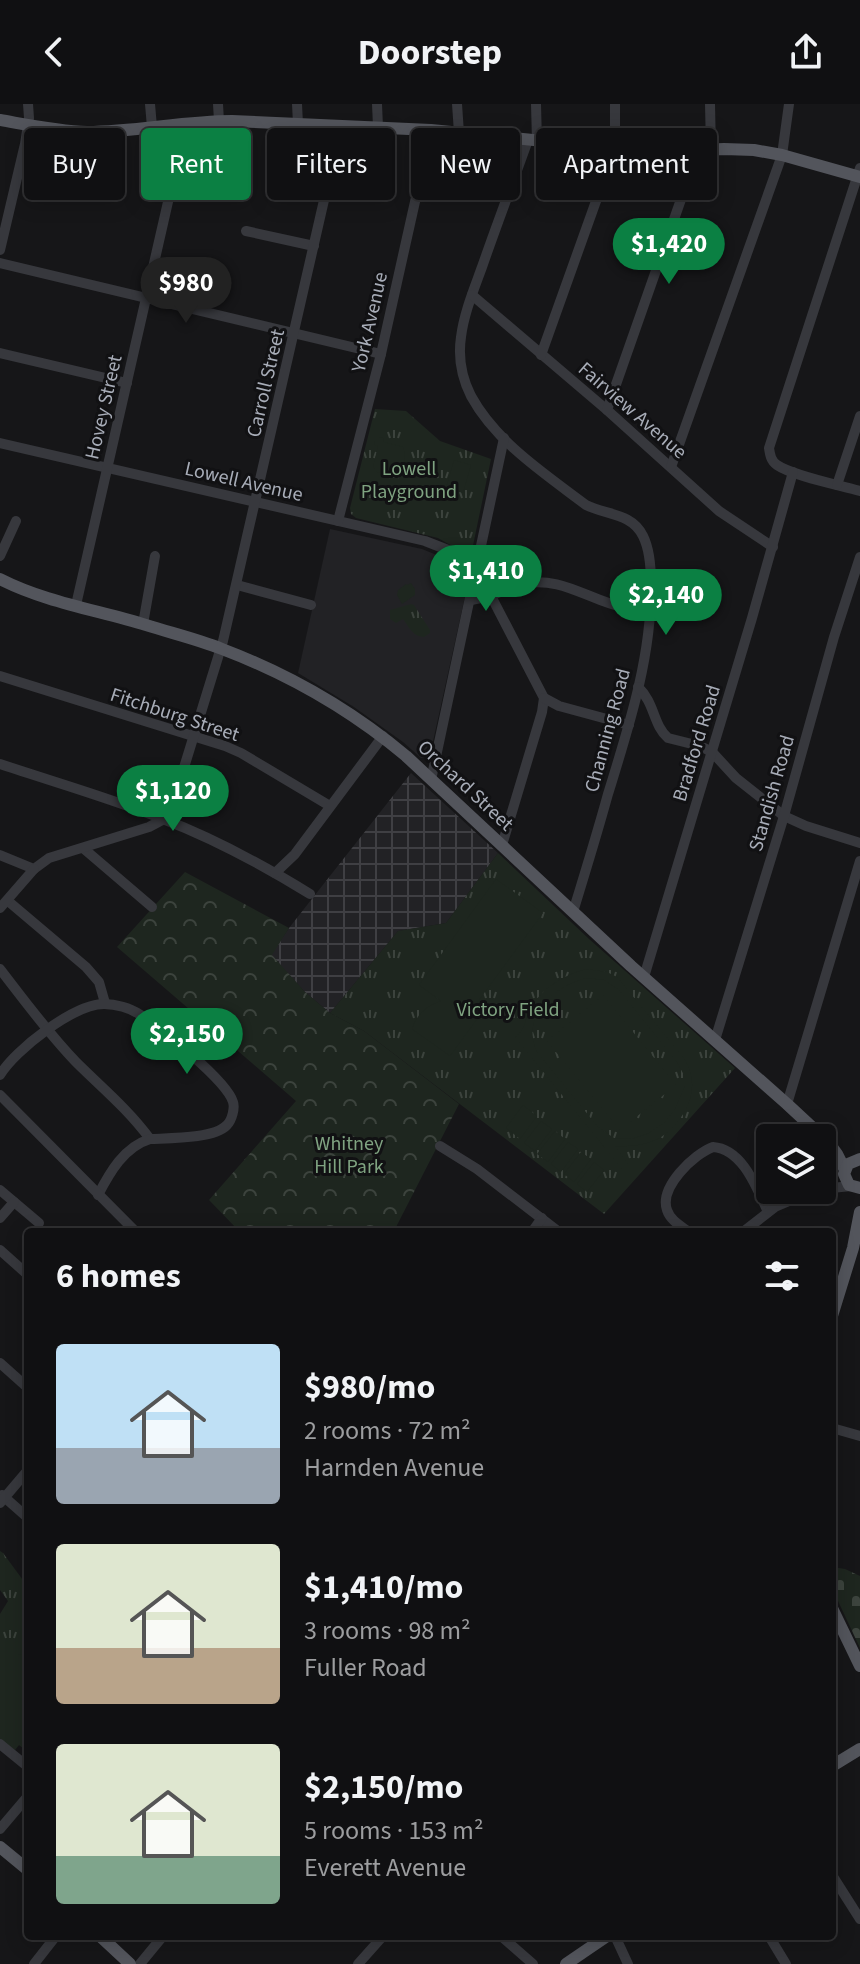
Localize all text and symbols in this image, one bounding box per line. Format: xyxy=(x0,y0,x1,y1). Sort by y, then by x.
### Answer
text: Doorstep xyxy=(358,27,502,78)
icon: back xyxy=(32,30,76,74)
icon: share xyxy=(784,30,828,74)
chip: Buy xyxy=(24,128,125,200)
chip: Rent xyxy=(141,128,251,200)
chip: Filters xyxy=(267,128,395,200)
chip: New xyxy=(411,128,520,200)
chip: Apartment xyxy=(536,128,717,200)
pin: $1,420 xyxy=(604,218,734,286)
text: $1,420 xyxy=(631,225,707,262)
pin: $980 xyxy=(139,257,233,325)
text: $980 xyxy=(159,264,213,301)
street label: York Avenue xyxy=(345,269,395,376)
street label: Carroll Street xyxy=(240,326,292,440)
street label: Hovey Street xyxy=(78,352,130,462)
street label: Fairview Avenue xyxy=(572,356,693,466)
street label: Lowell Avenue xyxy=(182,455,306,509)
park label: Lowell Playground xyxy=(361,455,457,506)
pin: $1,410 xyxy=(421,545,551,613)
text: $1,410 xyxy=(448,552,524,589)
pin: $2,140 xyxy=(601,569,731,637)
text: $2,140 xyxy=(628,576,704,613)
street label: Channing Road xyxy=(578,665,638,795)
street label: Fitchburg Street xyxy=(107,681,243,749)
street label: Bradford Road xyxy=(666,682,728,805)
street label: Standish Road xyxy=(742,732,802,855)
street label: Orchard Street xyxy=(411,734,520,838)
pin: $1,120 xyxy=(108,765,238,833)
text: $1,120 xyxy=(135,772,211,809)
park label: Victory Field xyxy=(456,996,560,1024)
pin: $2,150 xyxy=(122,1008,252,1076)
text: $2,150 xyxy=(149,1015,225,1052)
map controls xyxy=(756,1124,836,1204)
button: layers xyxy=(756,1124,836,1204)
park label: Whitney Hill Park xyxy=(314,1130,384,1181)
text: 6 homes xyxy=(56,1252,181,1301)
icon: filters xyxy=(760,1254,804,1298)
text: $980/mo xyxy=(304,1363,435,1412)
icon: home xyxy=(120,1376,216,1472)
text: 2 rooms · 72 m² xyxy=(304,1412,471,1449)
text: Harnden Avenue xyxy=(304,1449,484,1486)
text: $1,410/mo xyxy=(304,1563,464,1612)
icon: home xyxy=(120,1576,216,1672)
text: 3 rooms · 98 m² xyxy=(304,1612,471,1649)
text: Fuller Road xyxy=(304,1649,427,1686)
text: $2,150/mo xyxy=(304,1763,464,1812)
icon: home xyxy=(120,1776,216,1872)
text: 5 rooms · 153 m² xyxy=(304,1812,483,1849)
text: Everett Avenue xyxy=(304,1849,466,1886)

